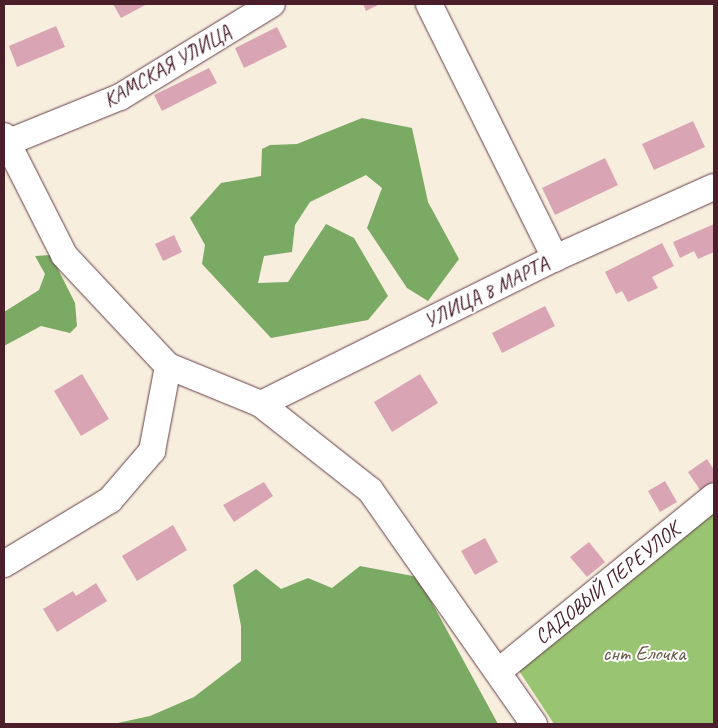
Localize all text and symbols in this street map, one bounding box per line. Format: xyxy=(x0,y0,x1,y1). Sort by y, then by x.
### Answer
street label: КАМСКАЯ УЛИЦА xyxy=(98,19,236,113)
street label: УЛИЦА 8 МАРТА xyxy=(419,251,553,333)
street label: САДОВЫЙ ПЕРЕУЛОК xyxy=(529,517,685,649)
park label: снт Елочка xyxy=(603,640,685,666)

